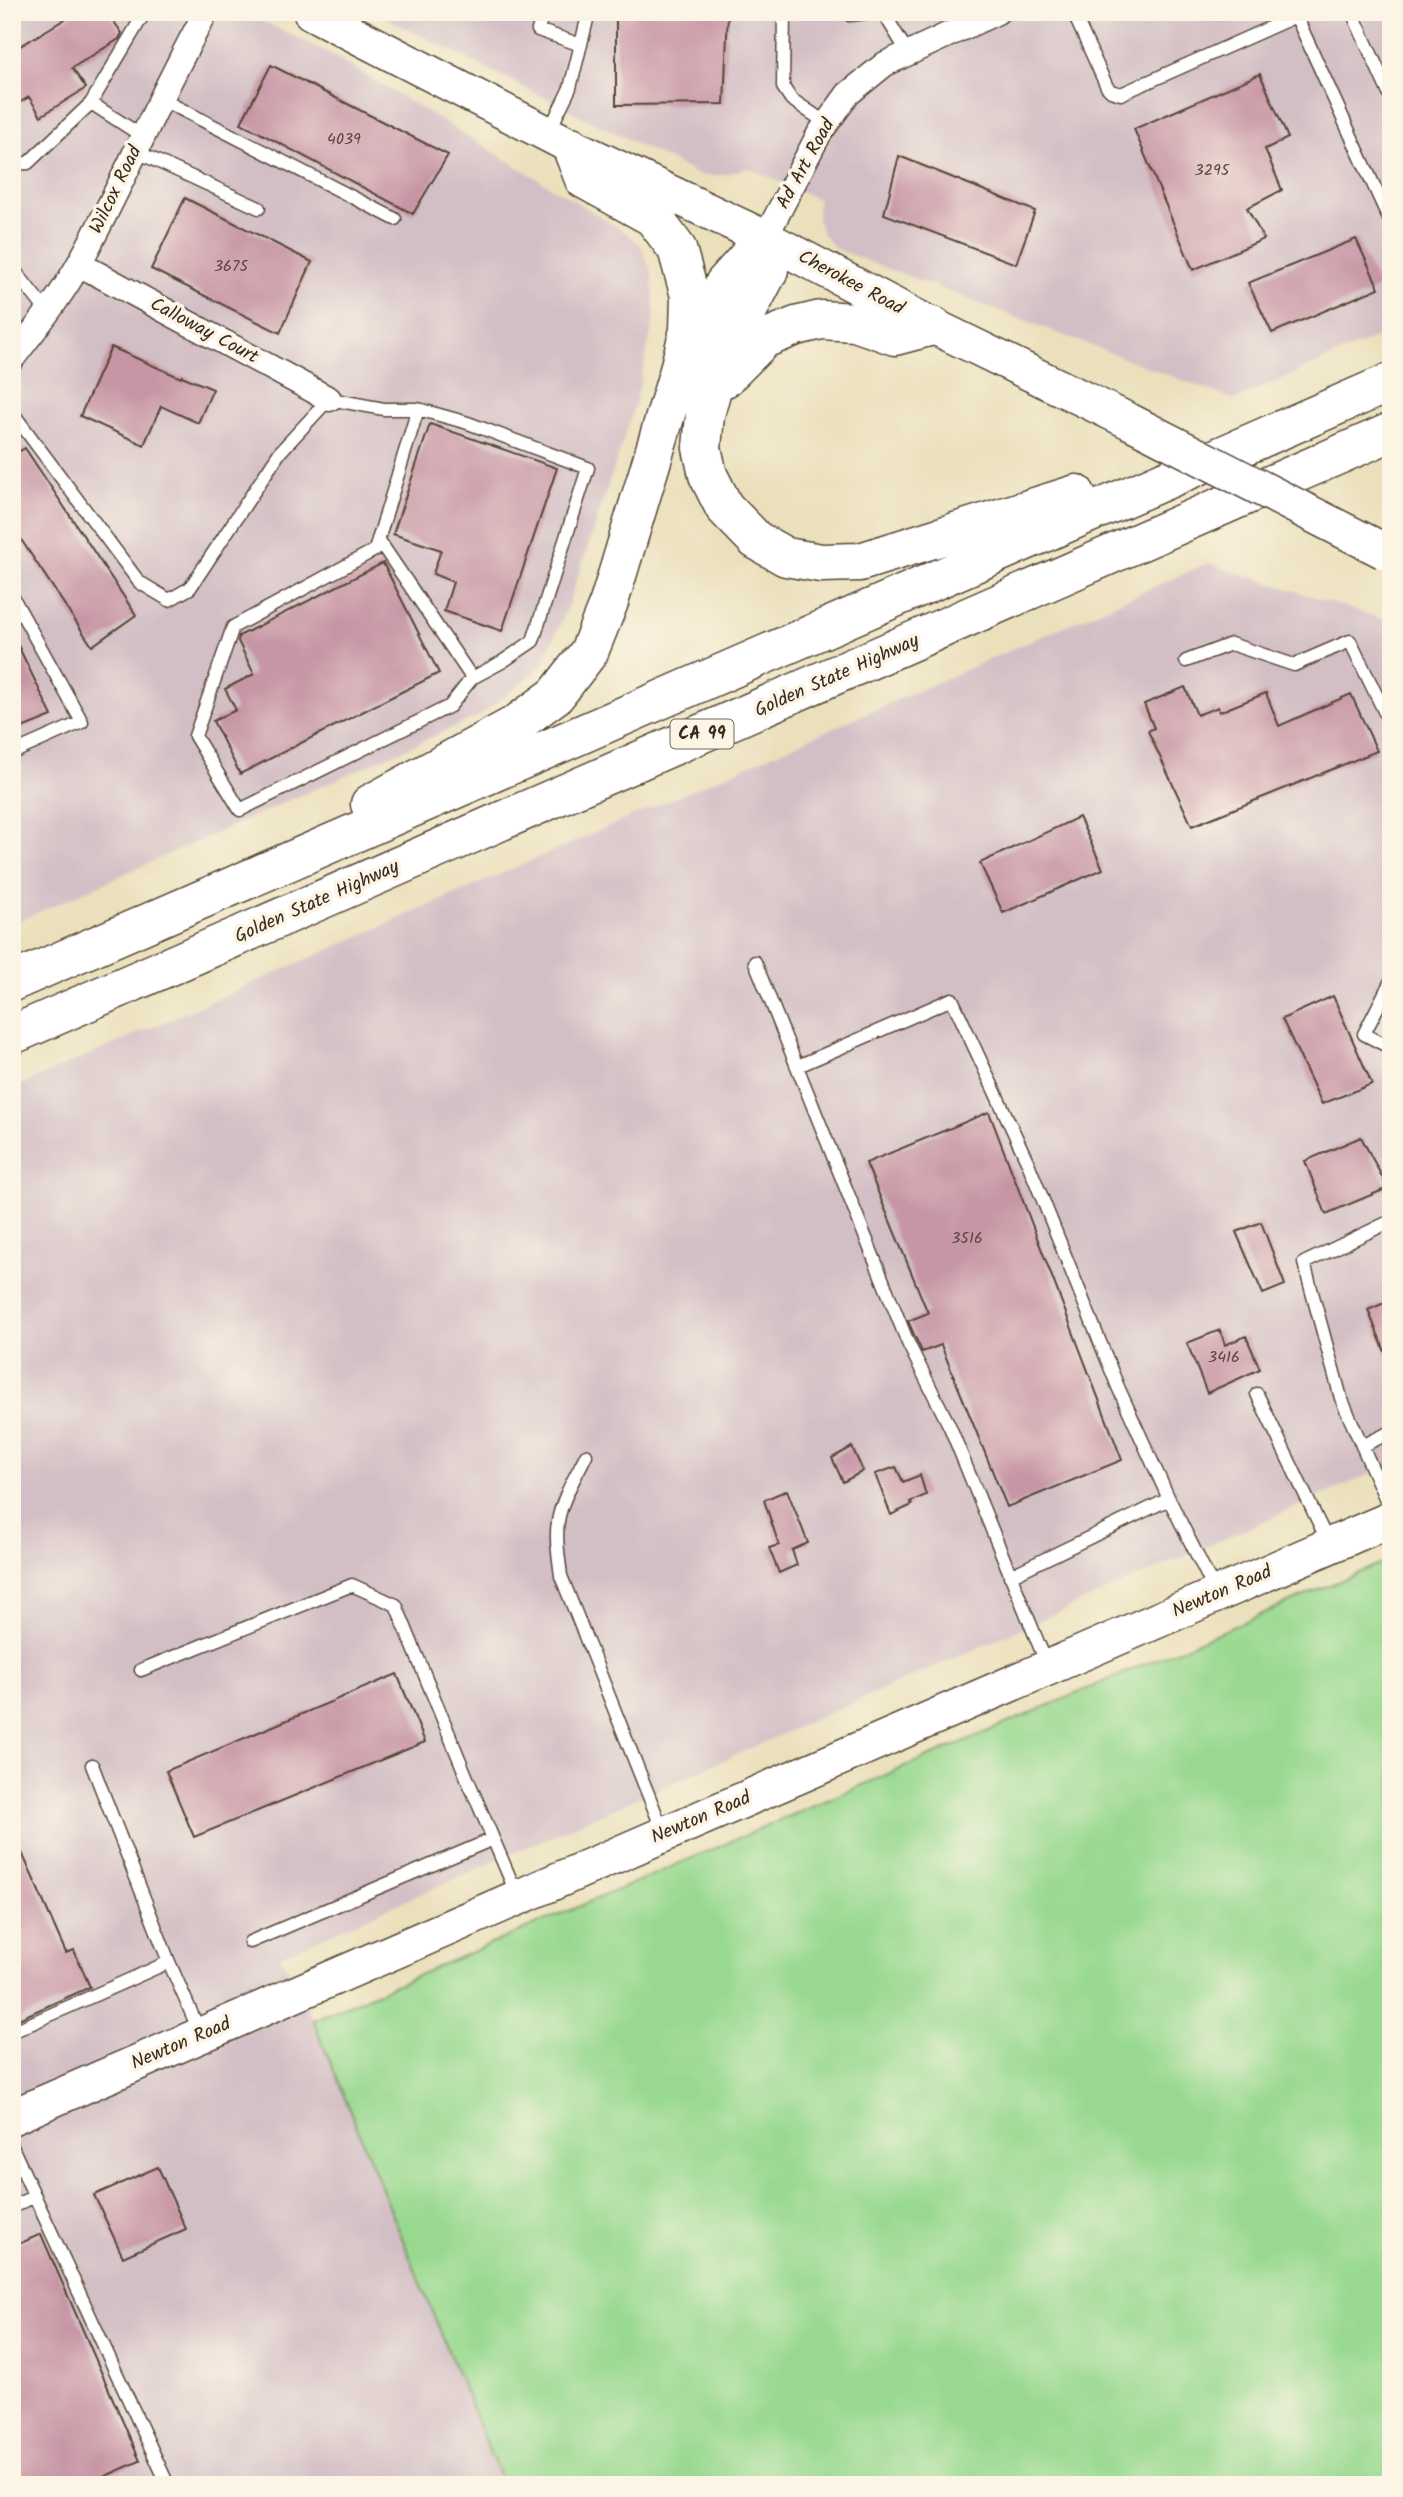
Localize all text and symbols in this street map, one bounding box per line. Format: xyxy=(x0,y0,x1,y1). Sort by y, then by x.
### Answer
street label: Ad Art Road xyxy=(769,113,844,215)
house number: 4039 xyxy=(327,127,361,152)
street label: Wilcox Road xyxy=(82,140,151,239)
house number: 3295 xyxy=(1195,158,1231,183)
street label: Cherokee Road xyxy=(792,242,910,324)
house number: 3675 xyxy=(214,254,249,279)
street label: Calloway Court xyxy=(144,290,264,373)
street label: Golden State Highway xyxy=(750,626,925,726)
road number: CA 99 xyxy=(670,720,734,748)
street label: Golden State Highway xyxy=(230,852,405,952)
house number: 3516 xyxy=(951,1226,983,1251)
house number: 3416 xyxy=(1208,1345,1240,1370)
street label: Newton Road xyxy=(1167,1557,1277,1627)
street label: Newton Road xyxy=(646,1783,756,1853)
street label: Newton Road xyxy=(126,2009,236,2079)

